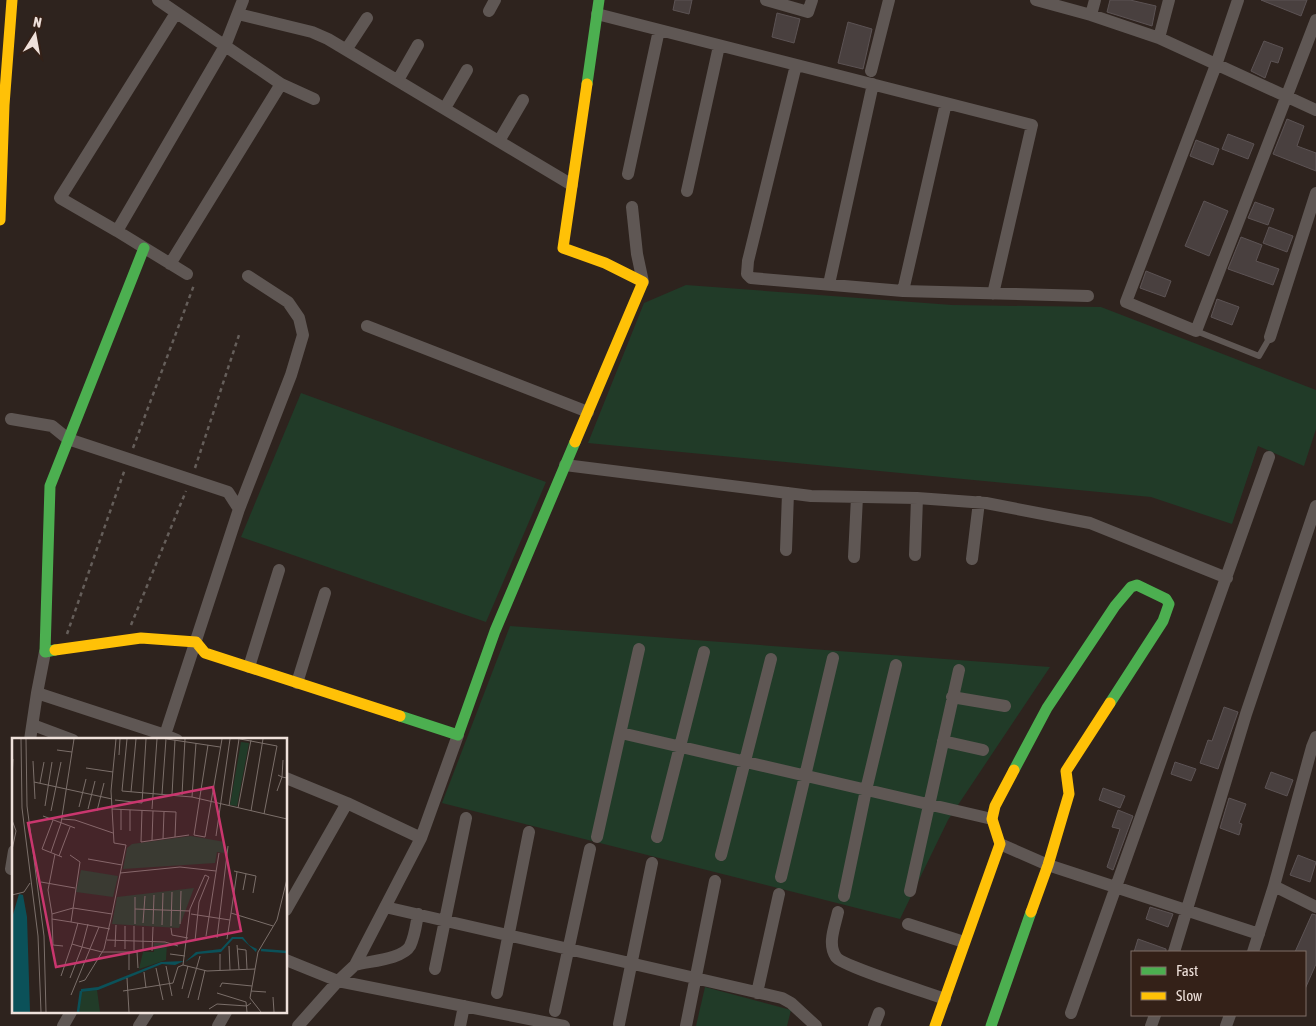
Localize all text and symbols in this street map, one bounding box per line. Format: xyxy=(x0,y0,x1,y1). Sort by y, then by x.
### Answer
north arrow xyxy=(10,10,60,60)
text: N xyxy=(32,14,43,31)
inset map xyxy=(12,738,288,1014)
legend xyxy=(1131,951,1306,1016)
text: Fast xyxy=(1176,962,1198,979)
text: Slow xyxy=(1176,987,1202,1004)

